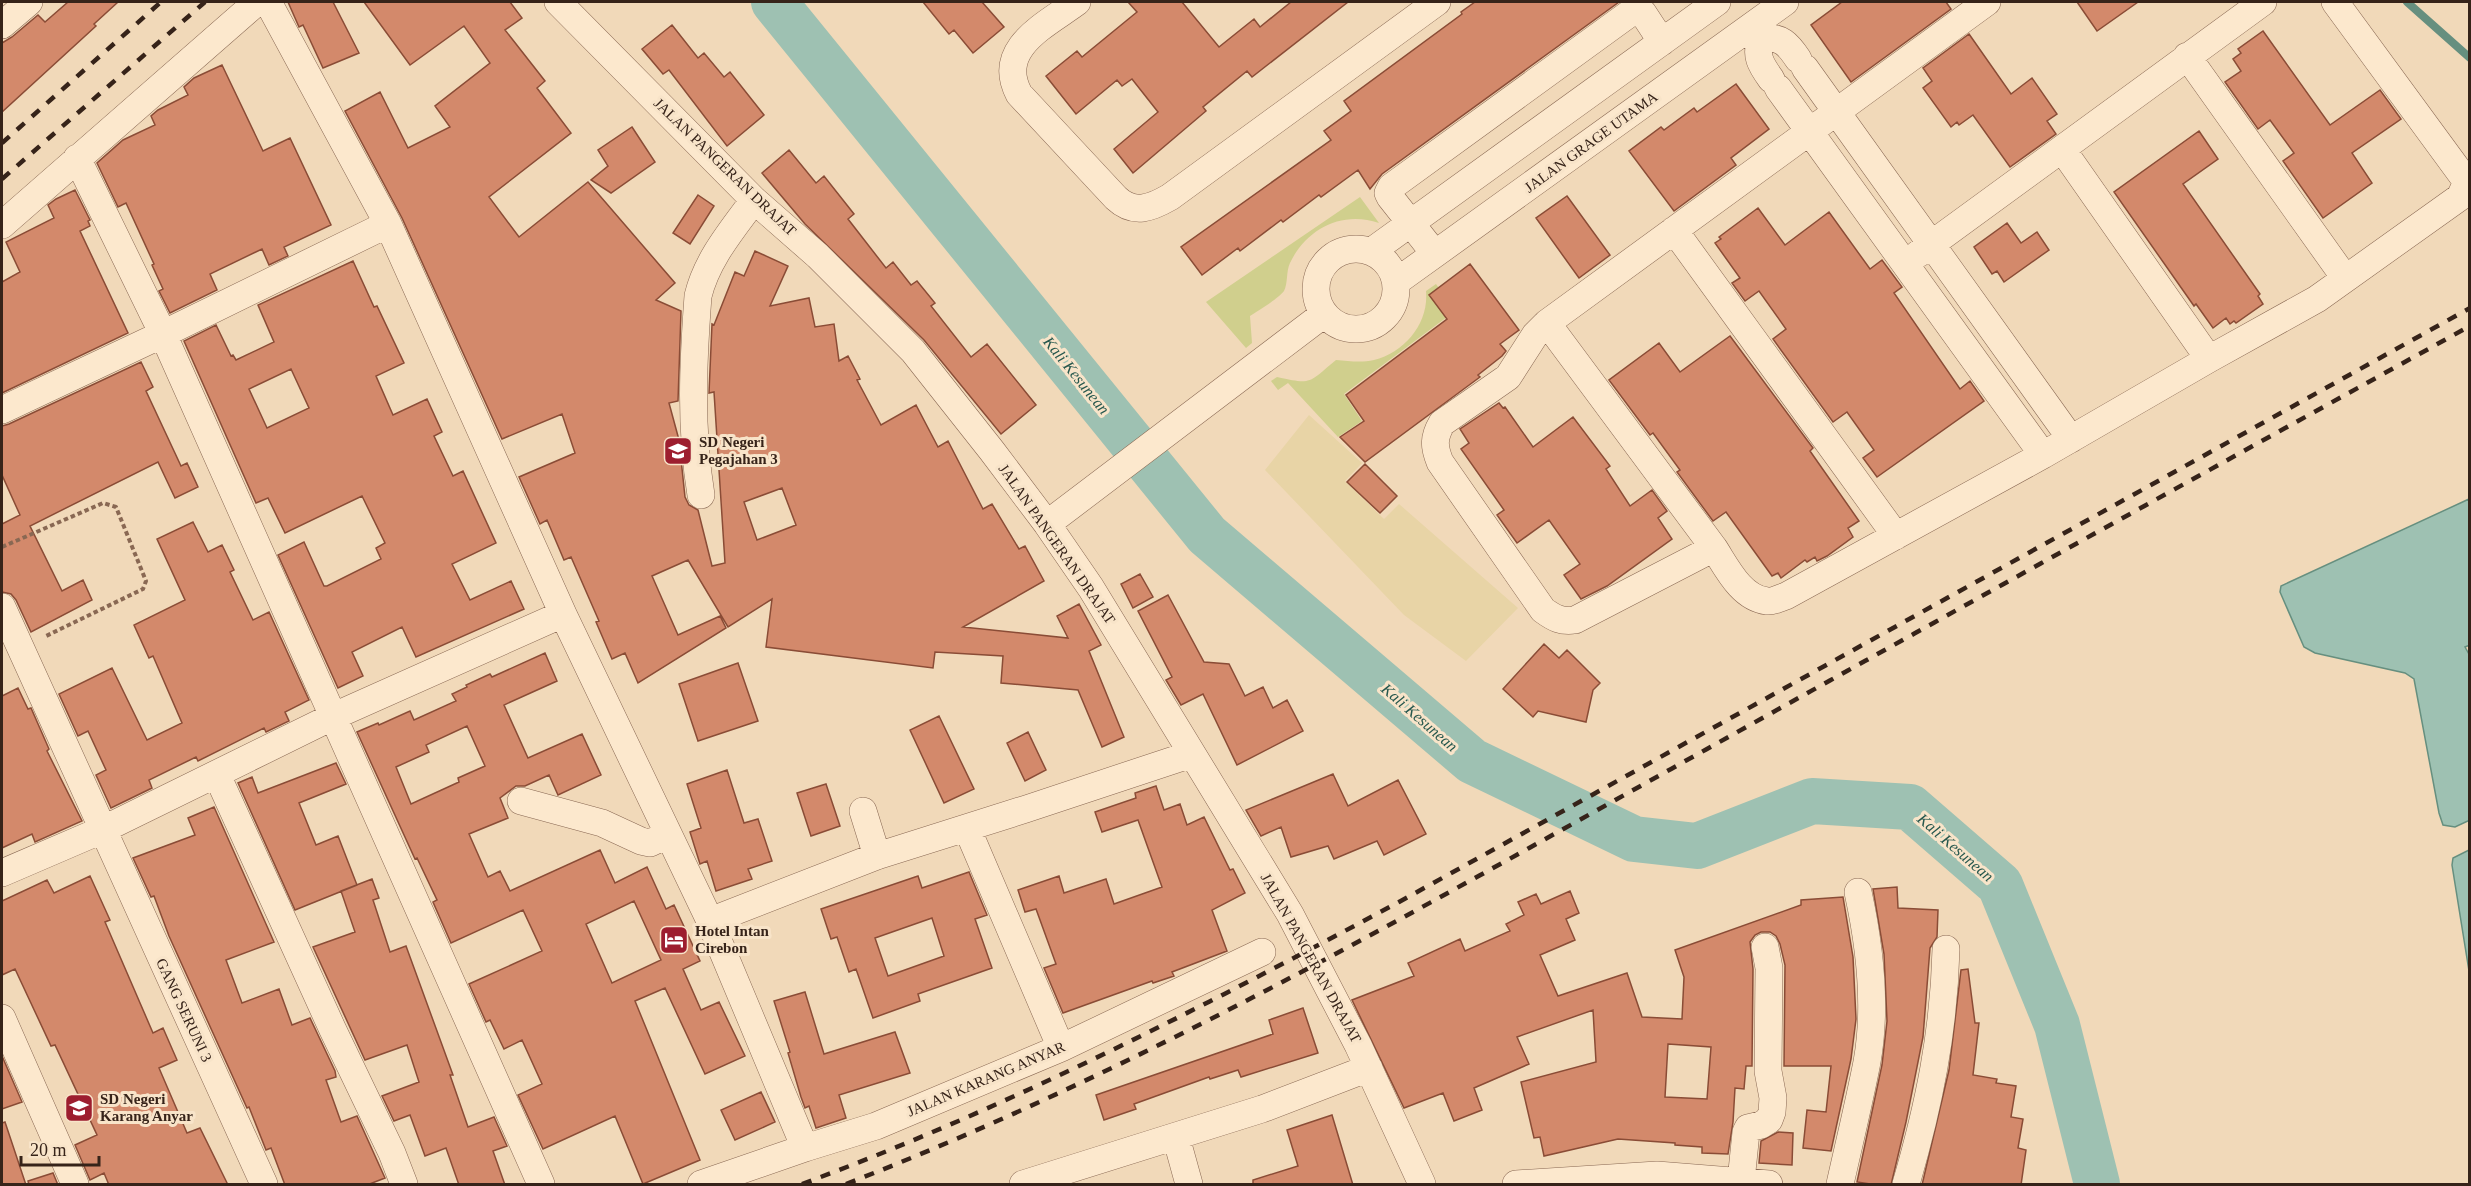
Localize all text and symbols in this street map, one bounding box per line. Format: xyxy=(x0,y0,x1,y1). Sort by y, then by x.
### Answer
street label: JALAN GRAGE UTAMA xyxy=(1521,88,1661,196)
street label: JALAN PANGERAN DRAJAT xyxy=(651,95,799,239)
water label: Kali Kesunean xyxy=(1040,332,1113,417)
place label: SD Negeri Pegajahan 3 xyxy=(699,434,778,467)
school or university icon: SD Negeri Pegajahan 3 xyxy=(662,435,694,467)
street label: JALAN PANGERAN DRAJAT xyxy=(996,461,1118,627)
water label: Kali Kesunean xyxy=(1378,679,1461,755)
water label: Kali Kesunean xyxy=(1914,809,1997,885)
street label: JALAN PANGERAN DRAJAT xyxy=(1258,871,1364,1045)
place label: Hotel Intan Cirebon xyxy=(695,923,769,956)
hotel icon: Hotel Intan Cirebon xyxy=(658,924,690,956)
street label: GANG SERUNI 3 xyxy=(153,956,215,1064)
street label: JALAN KARANG ANYAR xyxy=(905,1038,1067,1120)
place label: SD Negeri Karang Anyar xyxy=(100,1091,193,1124)
school or university icon: SD Negeri Karang Anyar xyxy=(63,1092,95,1124)
scale bar xyxy=(21,1129,99,1167)
text: 20 m xyxy=(30,1140,67,1160)

